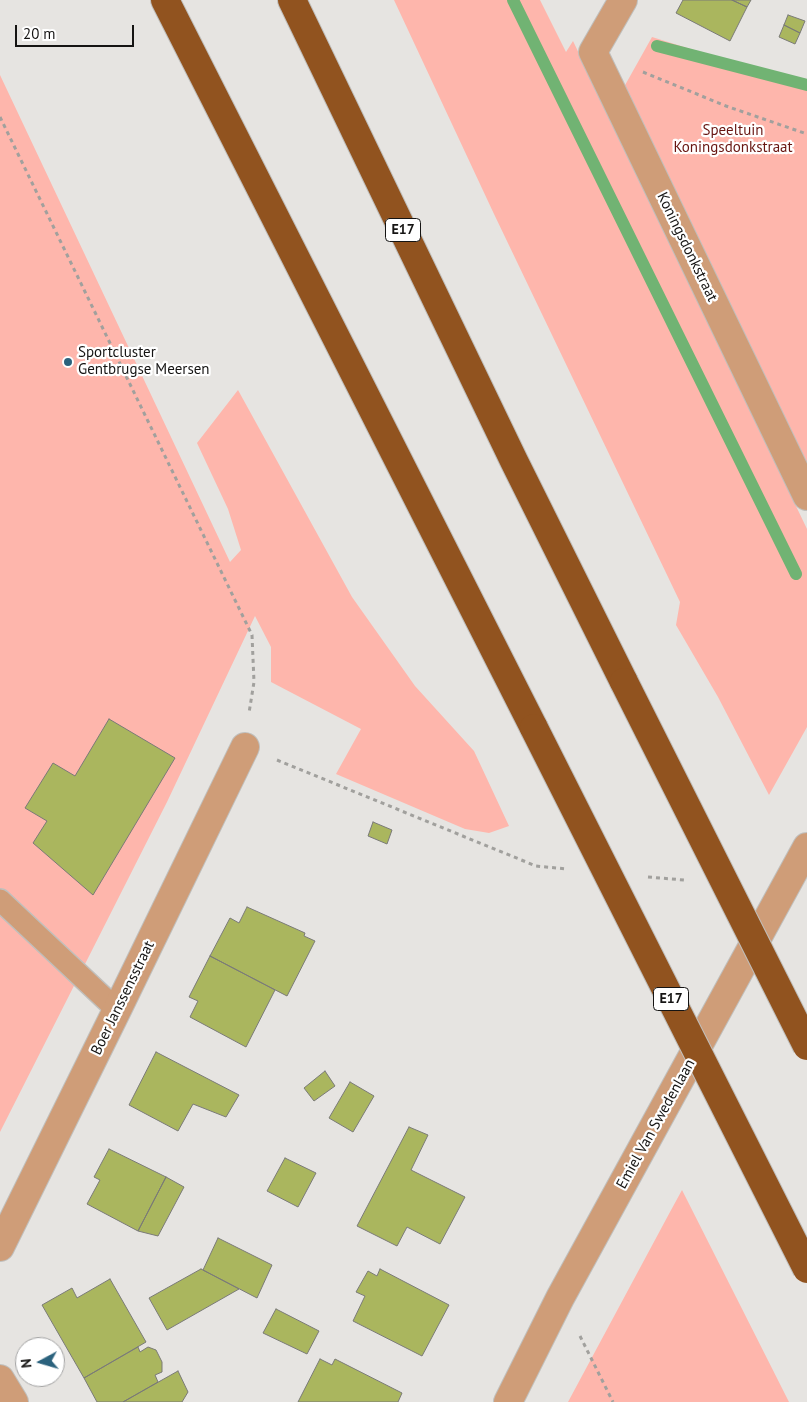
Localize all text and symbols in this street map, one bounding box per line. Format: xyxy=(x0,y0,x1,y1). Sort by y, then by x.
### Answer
scale bar xyxy=(18,15,136,47)
text: 20 m xyxy=(23,24,56,43)
park label: Speeltuin Koningsdonkstraat xyxy=(673,122,793,157)
street label: Koningsdonkstraat xyxy=(653,189,721,305)
road number: E17 xyxy=(386,218,420,242)
place label: Sportcluster Gentbrugse Meersen xyxy=(78,344,210,379)
marker: Sportcluster Gentbrugse Meersen xyxy=(62,356,74,368)
street label: Boer Janssensstraat xyxy=(88,938,158,1058)
road number: E17 xyxy=(654,988,688,1011)
street label: Emiel Van Swedenlaan xyxy=(613,1056,699,1192)
north arrow xyxy=(15,1337,65,1387)
text: N xyxy=(17,1358,36,1369)

